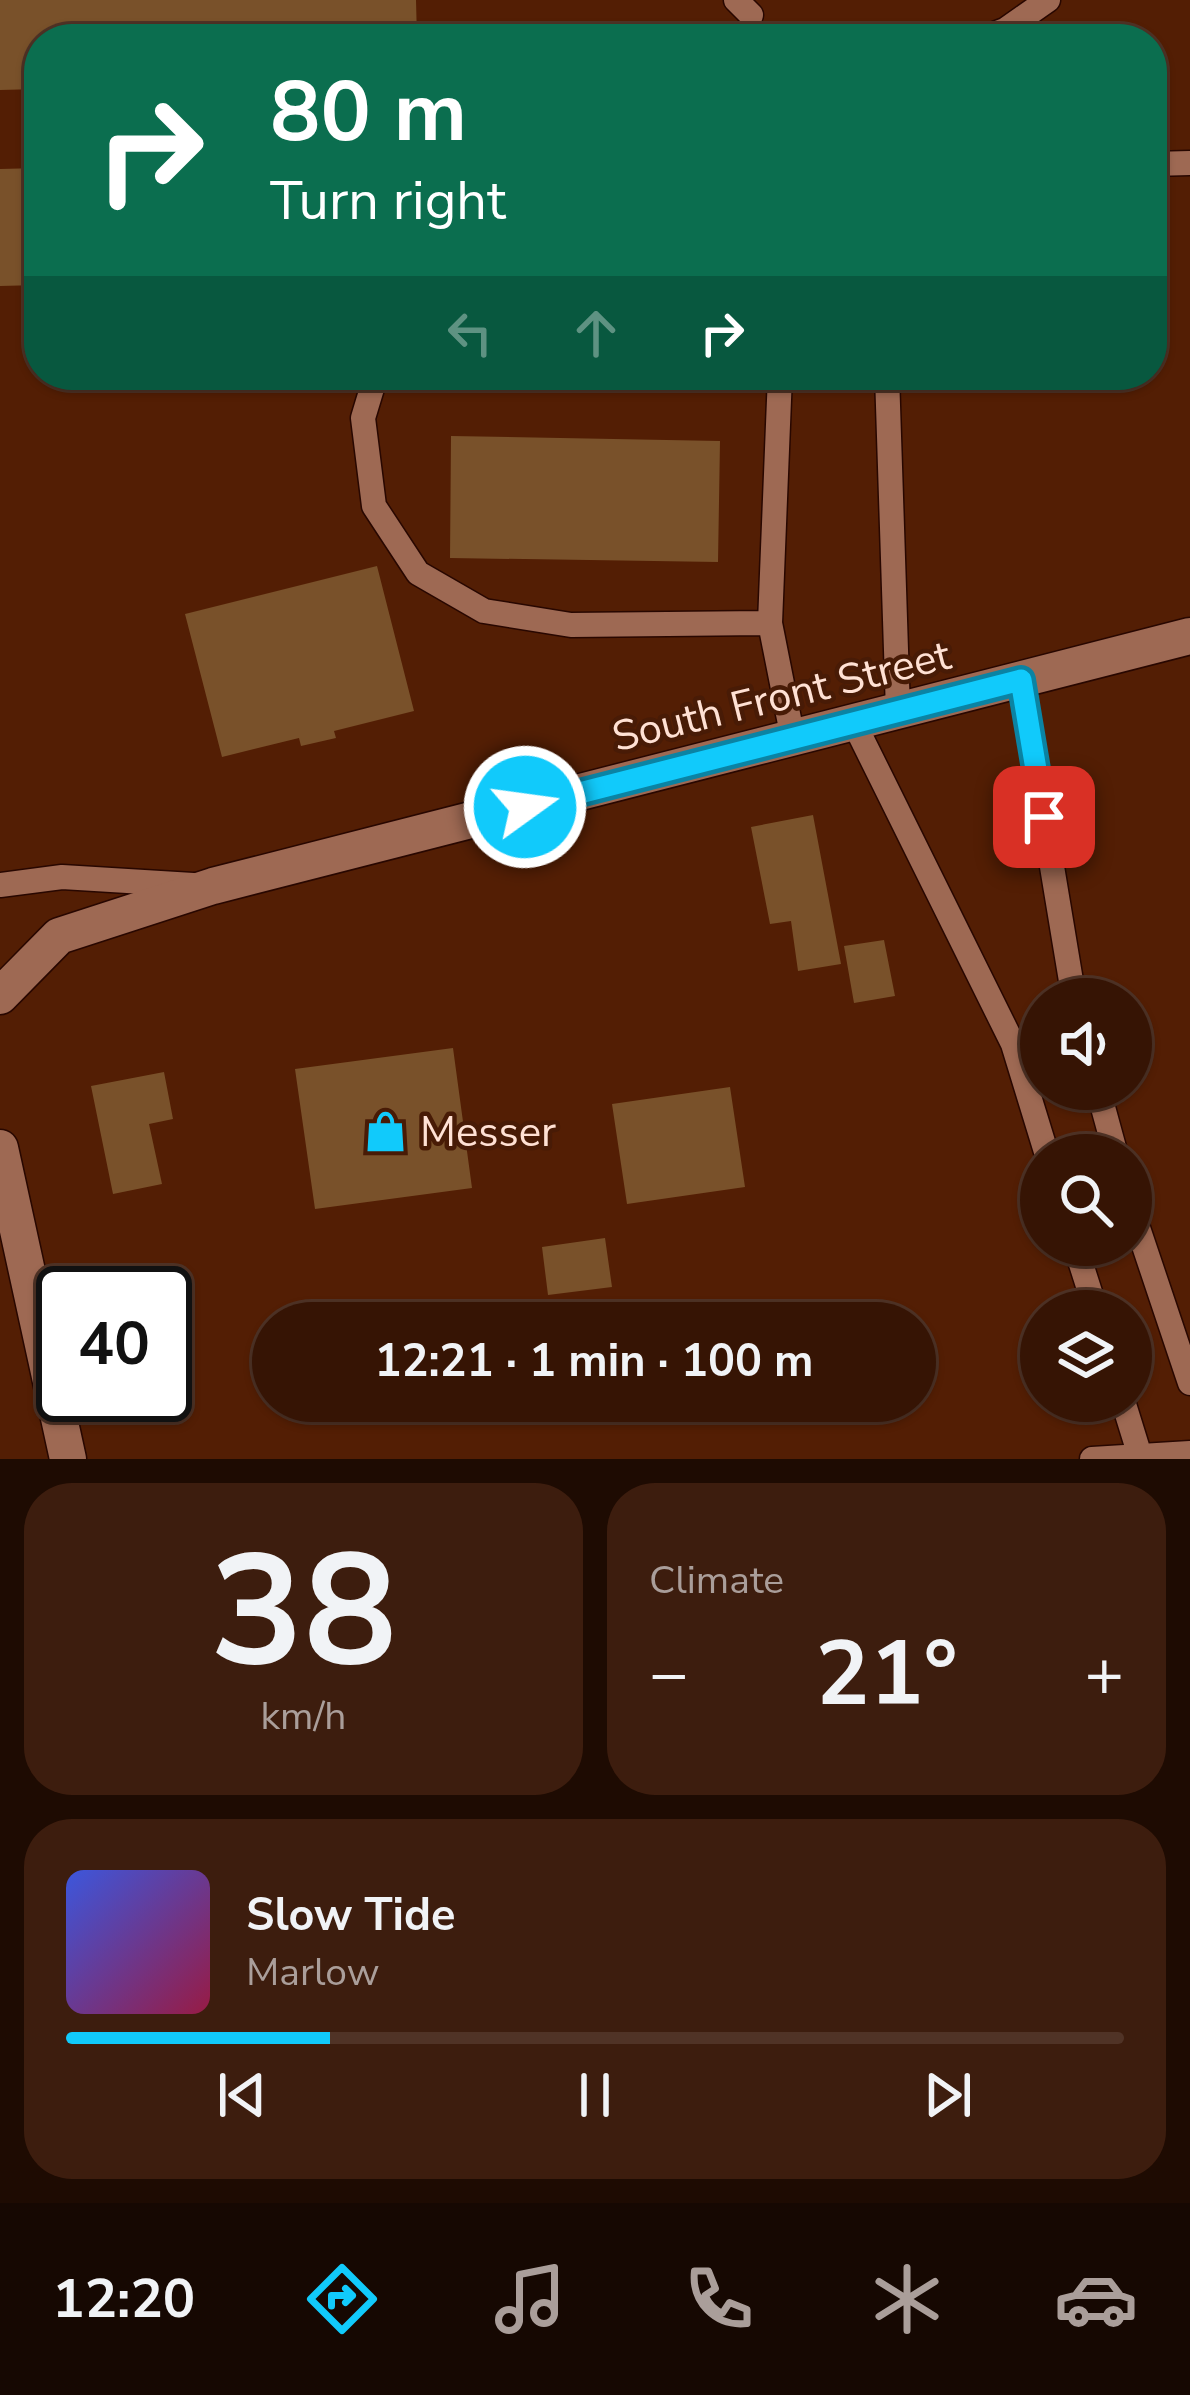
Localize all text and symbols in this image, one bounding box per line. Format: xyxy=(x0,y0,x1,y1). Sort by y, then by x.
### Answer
text: 80 m xyxy=(270,55,467,170)
icon: right xyxy=(72,72,228,228)
text: Turn right xyxy=(270,164,506,238)
icon: left xyxy=(437,300,503,366)
icon: ahead xyxy=(563,300,629,366)
icon: right xyxy=(689,300,755,366)
street label: South Front Street xyxy=(606,627,957,766)
position arrow xyxy=(462,744,588,870)
pin xyxy=(993,766,1095,868)
icon: arrive xyxy=(1011,784,1077,850)
map controls xyxy=(1020,978,1152,1422)
button: sound xyxy=(1020,978,1152,1110)
place label: Messer xyxy=(420,1104,556,1161)
shop icon: Messer xyxy=(363,1108,409,1154)
button: search xyxy=(1020,1134,1152,1266)
speed limit sign: 40 xyxy=(36,1266,192,1422)
button: layers xyxy=(1020,1290,1152,1422)
text: 12:21 · 1 min · 100 m xyxy=(374,1331,814,1392)
text: 38 xyxy=(210,1505,397,1718)
text: Climate xyxy=(649,1554,784,1607)
text: 21° xyxy=(815,1613,958,1736)
text: − xyxy=(649,1629,689,1719)
text: + xyxy=(1084,1629,1124,1719)
text: km/h xyxy=(261,1690,346,1743)
text: Slow Tide xyxy=(246,1885,455,1946)
text: Marlow xyxy=(246,1946,380,1999)
icon: previous xyxy=(209,2062,275,2128)
icon: pause xyxy=(562,2062,628,2128)
icon: next xyxy=(915,2062,981,2128)
icon: directions xyxy=(300,2257,384,2341)
icon: music xyxy=(488,2257,572,2341)
icon: phone xyxy=(677,2257,761,2341)
icon: climate xyxy=(865,2257,949,2341)
icon: car xyxy=(1054,2257,1138,2341)
text: 12:20 xyxy=(52,2262,195,2336)

